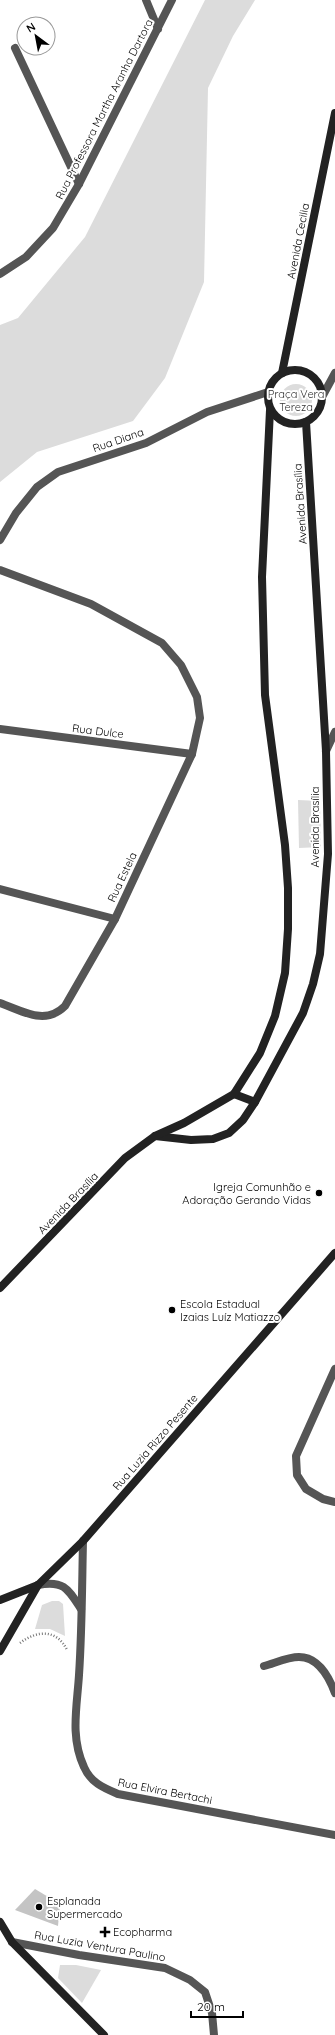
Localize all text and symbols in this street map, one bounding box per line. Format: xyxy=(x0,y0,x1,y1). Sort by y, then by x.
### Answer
north arrow xyxy=(16,16,56,56)
street label: Rua Professora Martha Aranha Dartora xyxy=(52,16,156,202)
text: N xyxy=(24,19,38,36)
street label: Avenida Cecilia xyxy=(284,202,312,280)
park label: Praça Vera Tereza xyxy=(268,387,324,414)
street label: Rua Diana xyxy=(91,425,145,455)
street label: Avenida Brasília xyxy=(290,463,310,545)
street label: Rua Dulce xyxy=(71,721,125,741)
street label: Avenida Brasília xyxy=(308,787,322,867)
street label: Rua Estela xyxy=(104,850,140,904)
street label: Avenida Brasília xyxy=(35,1169,101,1237)
place label: Igreja Comunhão e Adoração Gerando Vidas xyxy=(182,1180,311,1207)
marker: Igreja Comunhão e Adoração Gerando Vidas xyxy=(314,1188,324,1198)
place label: Escola Estadual Izaias Luíz Matiazzo xyxy=(180,1297,281,1324)
marker: Escola Estadual Izaias Luíz Matiazzo xyxy=(167,1305,177,1315)
street label: Rua Luzia Rizzo Pesente xyxy=(109,1391,201,1493)
street label: Rua Elvira Bertachi xyxy=(117,1775,213,1807)
place label: Esplanada Supermercado xyxy=(47,1894,123,1921)
marker: Esplanada Supermercado xyxy=(34,1902,44,1912)
place label: Ecopharma xyxy=(113,1925,172,1939)
marker: Ecopharma xyxy=(100,1927,110,1937)
street label: Rua Luzia Ventura Paulino xyxy=(33,1928,167,1965)
scale bar xyxy=(191,1993,243,2019)
text: 20 m xyxy=(197,1999,225,2014)

